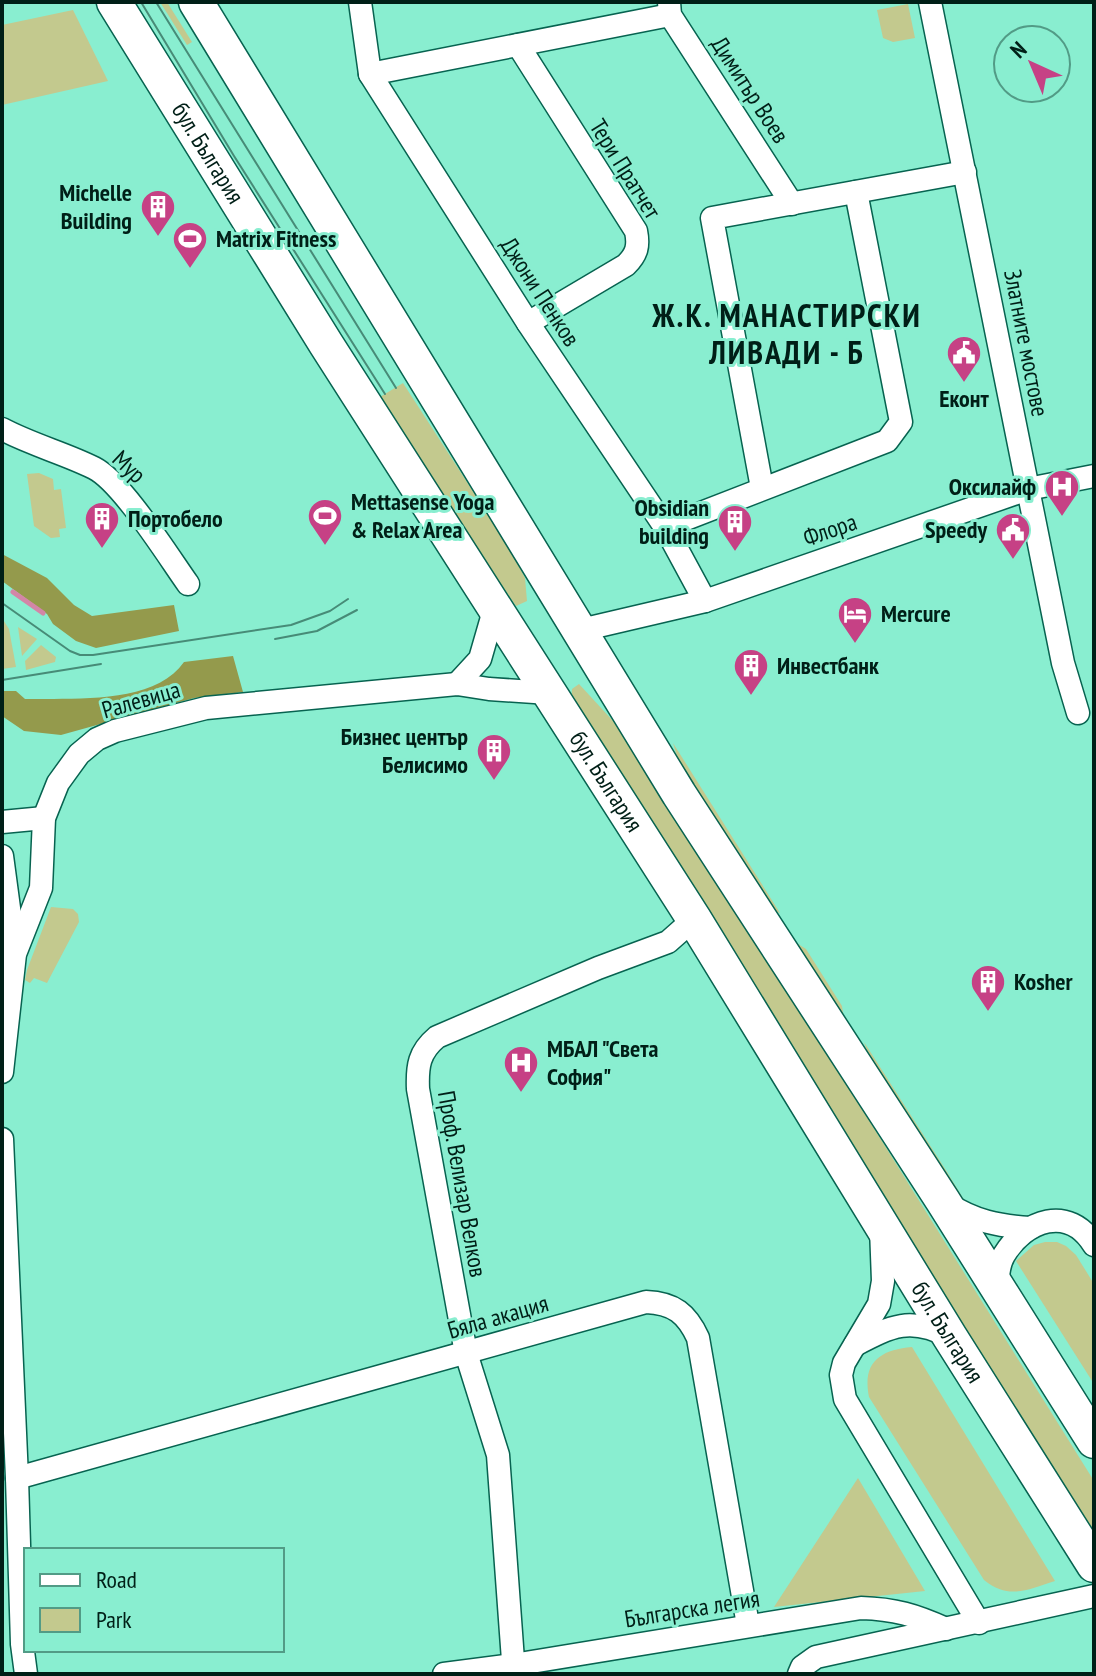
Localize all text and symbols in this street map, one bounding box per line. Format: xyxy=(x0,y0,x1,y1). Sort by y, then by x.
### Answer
north arrow xyxy=(992,24,1072,104)
street label: Димитър Воев xyxy=(704,30,796,149)
text: N xyxy=(1004,35,1032,64)
street label: бул. България xyxy=(165,97,251,209)
street label: Тери Пратчет xyxy=(583,113,668,225)
place label: Michelle Building xyxy=(59,177,132,236)
building icon: Michelle Building xyxy=(139,188,177,238)
sports icon: Matrix Fitness xyxy=(171,220,209,270)
place label: Matrix Fitness xyxy=(216,223,336,254)
street label: Джони Пенков xyxy=(494,231,587,352)
street label: Златните мостове xyxy=(997,267,1056,419)
district label: Ж.К. МАНАСТИРСКИ ЛИВАДИ - Б xyxy=(651,294,922,373)
public building icon: Еконт xyxy=(945,334,983,384)
place label: Еконт xyxy=(939,383,989,414)
street label: Мур xyxy=(106,443,153,490)
hospital icon: Оксилайф xyxy=(1043,468,1081,518)
place label: Оксилайф xyxy=(949,471,1036,502)
place label: Mettasense Yoga & Relax Area xyxy=(351,486,494,545)
place label: Obsidian building xyxy=(635,492,709,551)
sports icon: Mettasense Yoga & Relax Area xyxy=(306,497,344,547)
building icon: Портобело xyxy=(83,500,121,550)
place label: Портобело xyxy=(128,503,223,534)
building icon: Obsidian building xyxy=(716,503,754,553)
street label: Флора xyxy=(799,506,861,553)
public building icon: Speedy xyxy=(994,511,1032,561)
place label: Speedy xyxy=(925,514,987,545)
hotel icon: Mercure xyxy=(836,595,874,645)
place label: Mercure xyxy=(881,598,951,629)
building icon: Инвестбанк xyxy=(732,647,770,697)
place label: Инвестбанк xyxy=(777,650,879,681)
street label: Ралевица xyxy=(98,674,184,725)
place label: Бизнес център Белисимо xyxy=(341,721,468,780)
street label: бул. България xyxy=(563,725,650,838)
building icon: Бизнес център Белисимо xyxy=(475,732,513,782)
building icon: Kosher xyxy=(969,963,1007,1013)
place label: Kosher xyxy=(1014,966,1074,997)
place label: МБАЛ "Света София" xyxy=(547,1033,659,1092)
hospital icon: МБАЛ "Света София" xyxy=(502,1044,540,1094)
street label: Проф. Велизар Велков xyxy=(431,1088,494,1280)
street label: бул. България xyxy=(905,1276,991,1389)
street label: Бяла акация xyxy=(444,1287,552,1346)
legend xyxy=(24,1548,284,1652)
text: Road xyxy=(96,1564,137,1595)
street label: Българска легия xyxy=(622,1583,762,1634)
text: Park xyxy=(96,1604,132,1635)

